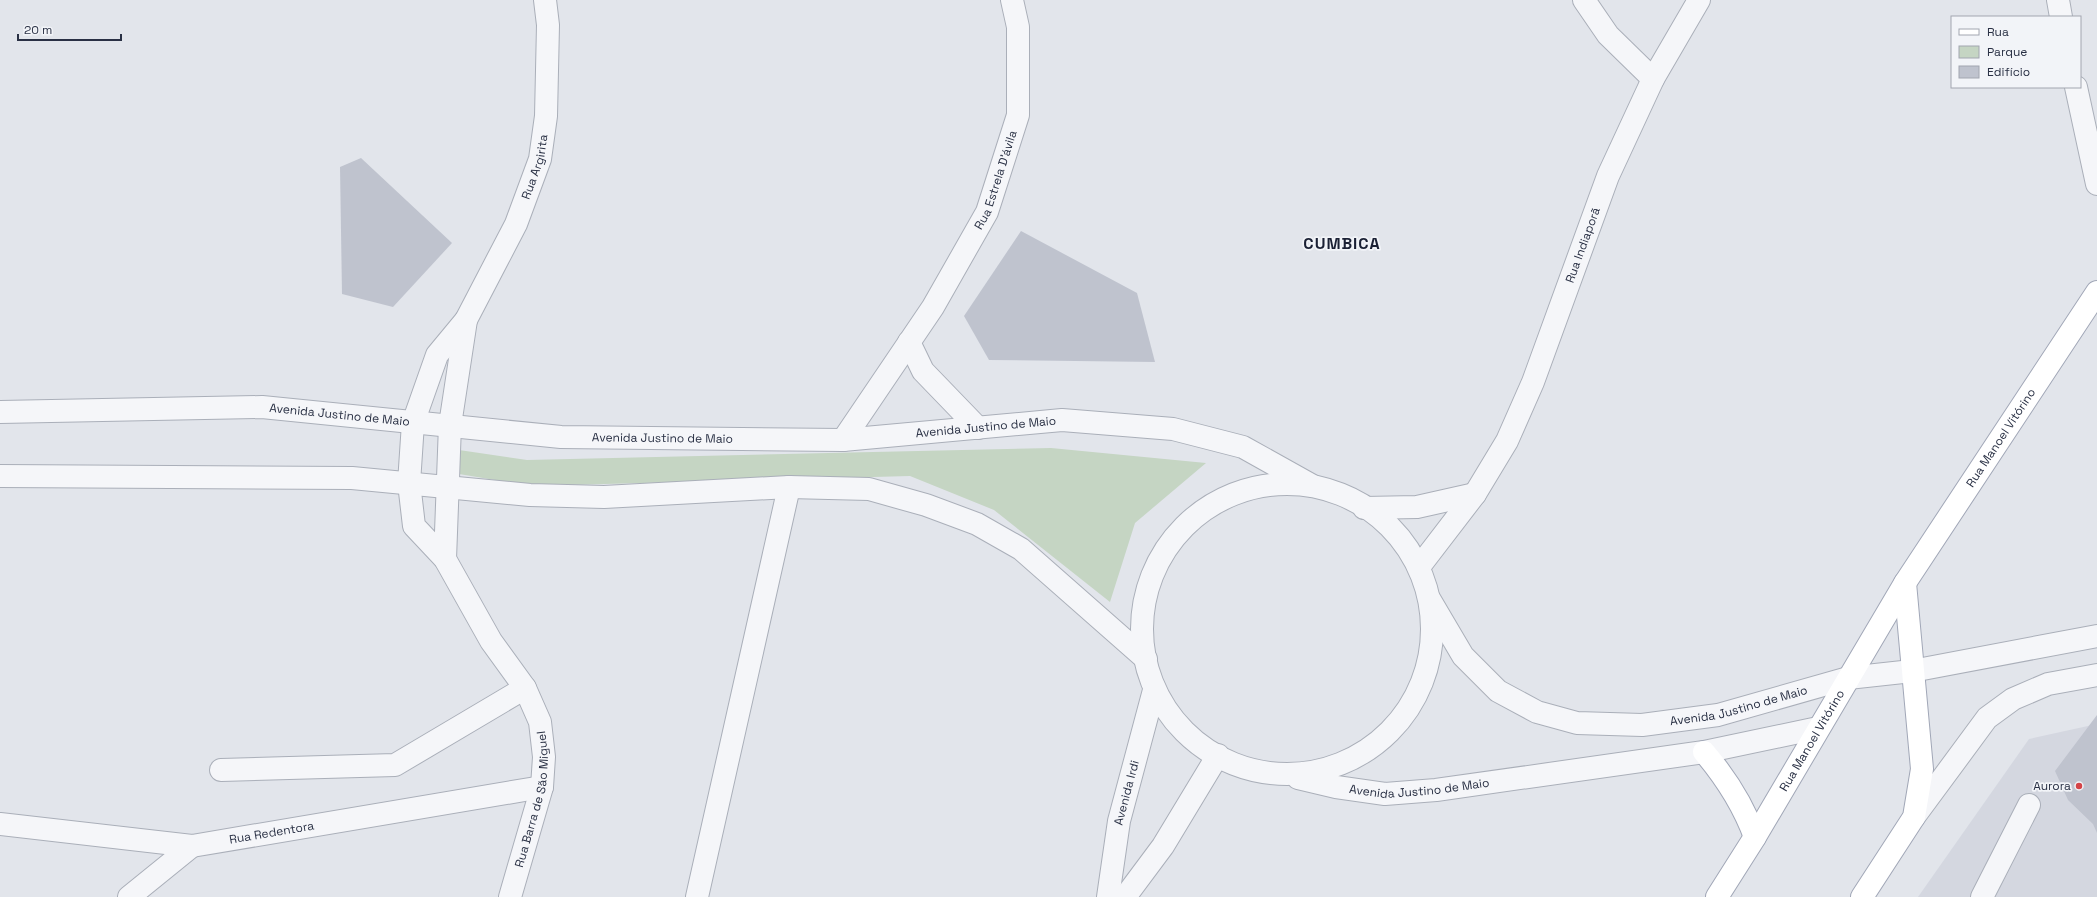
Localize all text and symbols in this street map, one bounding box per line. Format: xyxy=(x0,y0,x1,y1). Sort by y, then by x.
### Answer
scale bar xyxy=(18,16,121,42)
legend xyxy=(1951,16,2081,88)
text: 20 m xyxy=(24,22,52,38)
text: Rua xyxy=(1987,24,2009,40)
text: Parque xyxy=(1987,44,2027,60)
text: Edifício xyxy=(1987,64,2030,80)
street label: Rua Estrela D'ávila xyxy=(971,128,1021,232)
street label: Rua Argirita xyxy=(518,133,551,202)
street label: Rua Indiaporã xyxy=(1562,205,1604,285)
district label: CUMBICA xyxy=(1303,233,1381,254)
street label: Rua Manoel Vitórino xyxy=(1962,385,2039,490)
street label: Avenida Justino de Maio xyxy=(269,400,411,430)
street label: Avenida Justino de Maio xyxy=(915,413,1057,441)
street label: Avenida Justino de Maio xyxy=(592,429,733,447)
street label: Avenida Justino de Maio xyxy=(1669,682,1809,729)
street label: Rua Manoel Vitórino xyxy=(1776,687,1848,794)
street label: Rua Barra de São Miguel xyxy=(511,730,552,869)
street label: Avenida Irdi xyxy=(1110,758,1143,826)
street label: Avenida Justino de Maio xyxy=(1348,775,1490,802)
place label: Aurora xyxy=(2033,778,2071,794)
marker: Aurora xyxy=(2074,781,2084,791)
street label: Rua Redentora xyxy=(228,818,315,848)

